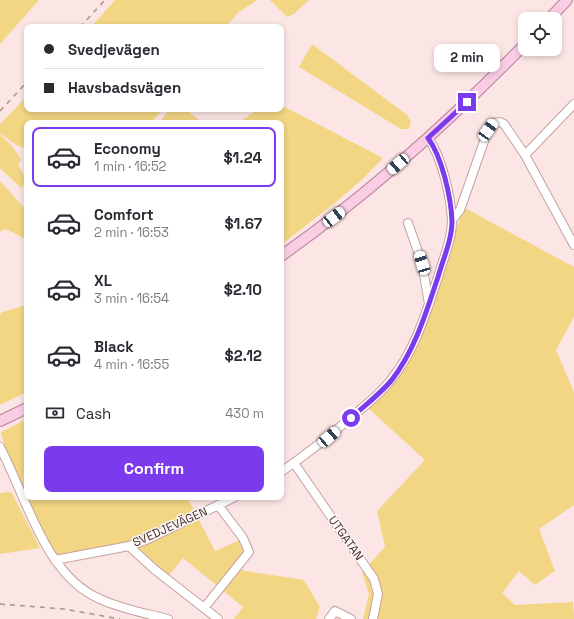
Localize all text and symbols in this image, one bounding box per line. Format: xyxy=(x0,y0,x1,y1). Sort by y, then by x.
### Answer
map controls xyxy=(518,12,562,56)
button: locate xyxy=(518,12,562,56)
text: Svedjevägen xyxy=(68,40,160,59)
callout: 2 min xyxy=(434,44,500,72)
text: 2 min xyxy=(450,49,484,66)
text: Havsbadsvägen xyxy=(68,78,181,97)
route end xyxy=(458,93,476,111)
car xyxy=(476,117,500,143)
icon: car xyxy=(46,139,82,175)
text: Economy xyxy=(94,139,161,158)
text: $1.24 xyxy=(223,148,262,167)
car xyxy=(385,152,411,176)
text: 1 min · 16:52 xyxy=(94,158,166,175)
icon: car xyxy=(46,205,82,241)
text: Comfort xyxy=(94,205,154,224)
car xyxy=(321,205,347,229)
text: $1.67 xyxy=(224,214,262,233)
text: 2 min · 16:53 xyxy=(94,224,169,241)
car xyxy=(413,250,431,276)
icon: car xyxy=(46,271,82,307)
text: XL xyxy=(94,271,112,290)
text: $2.10 xyxy=(224,280,262,299)
text: 3 min · 16:54 xyxy=(94,290,169,307)
icon: car xyxy=(46,337,82,373)
text: Black xyxy=(94,337,134,356)
text: $2.12 xyxy=(225,346,262,365)
text: 4 min · 16:55 xyxy=(94,356,169,373)
icon: cash xyxy=(44,402,66,424)
text: Cash xyxy=(76,404,111,423)
text: 430 m xyxy=(225,405,264,422)
route start xyxy=(342,409,360,427)
car xyxy=(316,425,342,449)
button: Confirm xyxy=(44,446,264,492)
street label: SVEDJEVÄGEN xyxy=(130,503,210,551)
street label: UTGATAN xyxy=(325,513,367,563)

